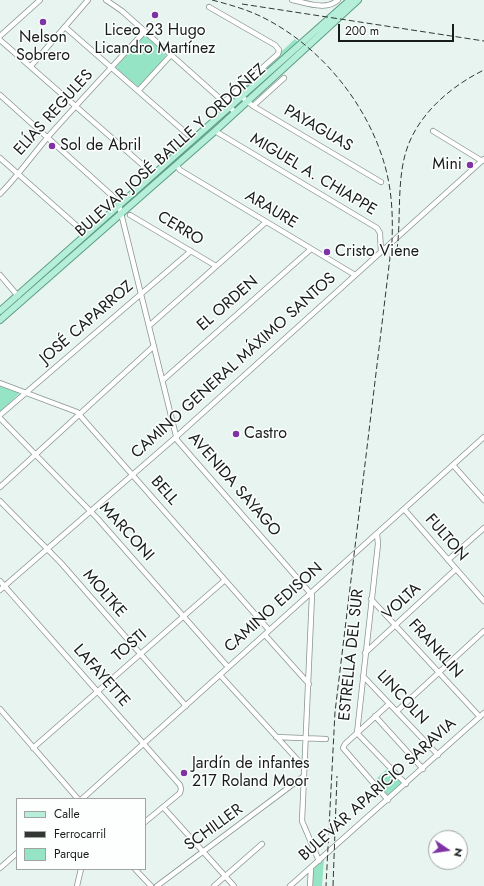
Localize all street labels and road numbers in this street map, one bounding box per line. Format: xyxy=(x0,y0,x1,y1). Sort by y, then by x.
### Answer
street label: BULEVAR JOSÉ BATLLE Y ORDÓÑEZ xyxy=(72,60,270,242)
street label: ELÍAS REGULES xyxy=(10,66,98,160)
street label: PAYAGUAS xyxy=(280,102,356,156)
street label: MIGUEL A. CHIAPPE xyxy=(246,130,380,220)
street label: ARAURE xyxy=(241,187,301,233)
street label: CERRO xyxy=(153,208,207,250)
street label: CAMINO GENERAL MÁXIMO SANTOS xyxy=(128,269,340,463)
street label: EL ORDEN xyxy=(194,272,262,336)
street label: JOSÉ CAPARROZ xyxy=(37,277,137,369)
street label: AVENIDA SAYAGO xyxy=(184,429,284,541)
street label: BELL xyxy=(146,473,182,509)
street label: MARCONI xyxy=(95,499,157,565)
street label: FULTON xyxy=(420,511,472,565)
street label: CAMINO EDISON xyxy=(221,559,327,657)
street label: MOLTKE xyxy=(78,566,130,622)
street label: VOLTA xyxy=(379,579,425,625)
street label: ESTRELLA DEL SUR xyxy=(336,588,368,722)
street label: FRANKLIN xyxy=(404,616,466,682)
street label: TOSTI xyxy=(109,626,151,666)
street label: LAFAYETTE xyxy=(69,641,133,711)
street label: LINCOLN xyxy=(372,667,432,729)
street label: BULEVAR APARICIO SARAVIA xyxy=(296,714,460,866)
street label: SCHILLER xyxy=(181,800,247,856)

